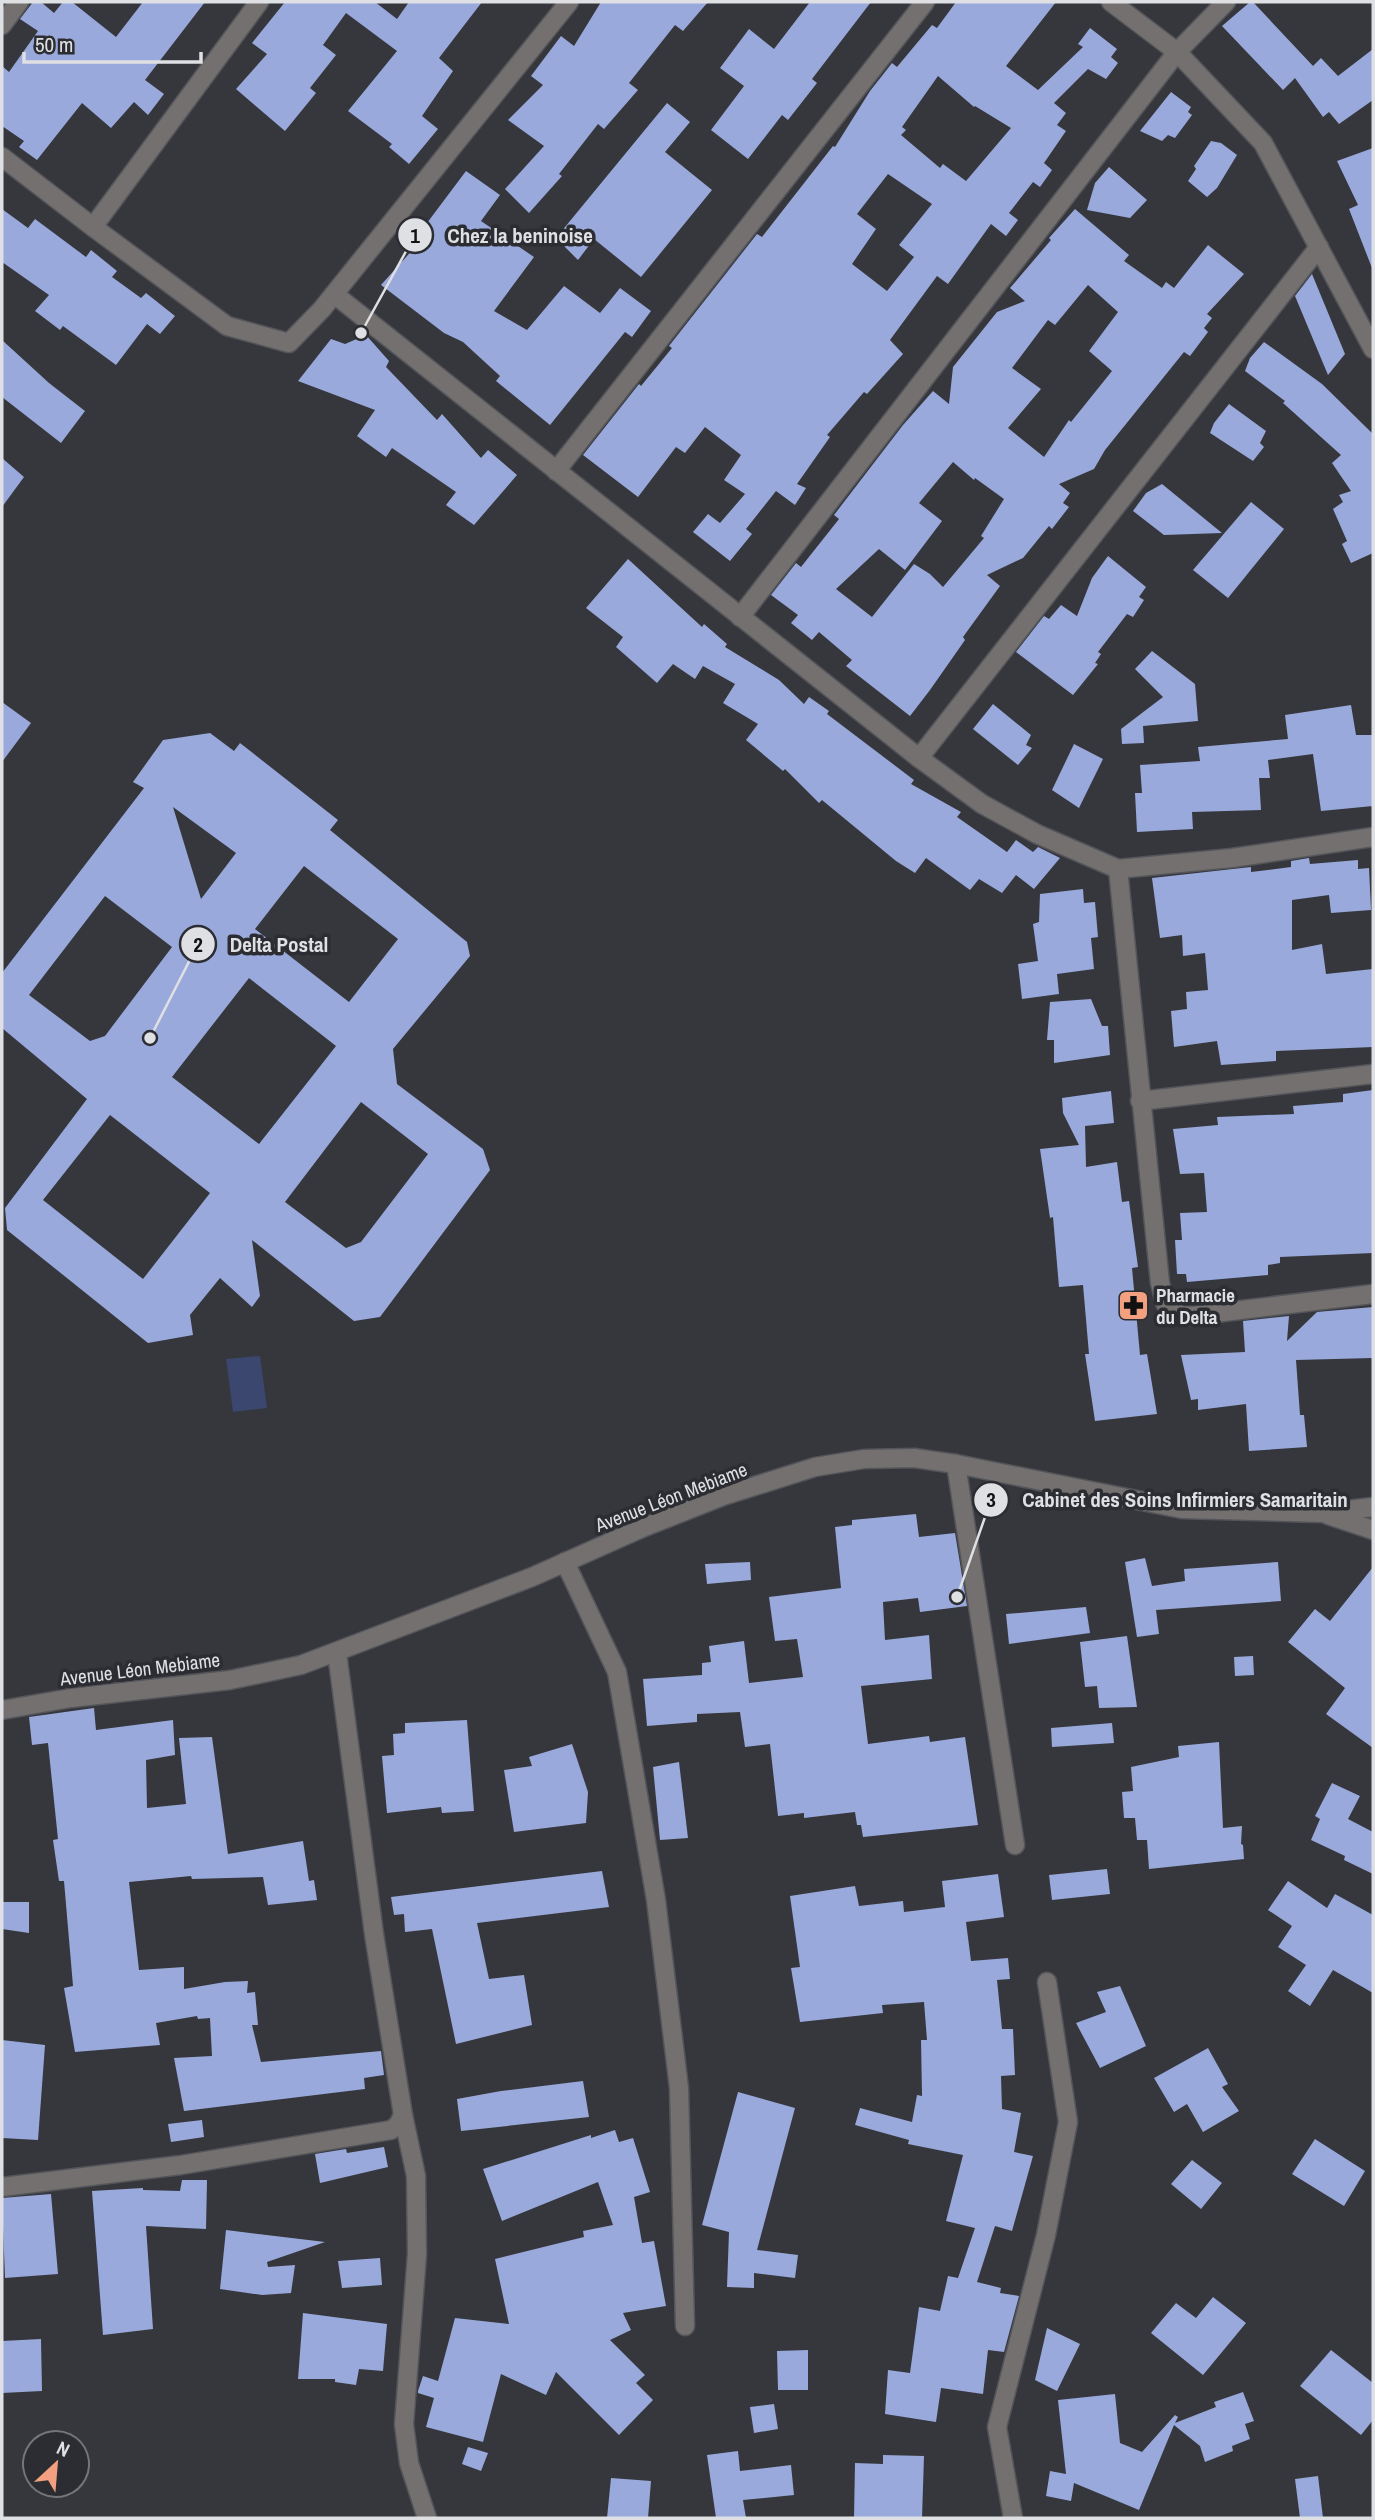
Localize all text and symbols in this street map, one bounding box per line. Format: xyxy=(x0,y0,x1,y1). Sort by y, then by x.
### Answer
scale bar xyxy=(24,21,201,65)
text: 50 m xyxy=(35,30,73,59)
callout: Chez la beninoise xyxy=(398,214,606,256)
text: 1 xyxy=(410,221,420,250)
text: Chez la beninoise xyxy=(447,221,593,250)
callout: Delta Postal xyxy=(181,923,343,965)
text: 2 xyxy=(193,930,203,959)
text: Delta Postal xyxy=(230,930,328,959)
place label: Pharmacie du Delta xyxy=(1156,1282,1235,1330)
pharmacy icon: Pharmacie du Delta xyxy=(1116,1289,1150,1323)
street label: Avenue Léon Mebiame xyxy=(590,1456,751,1538)
callout: Cabinet des Soins Infirmiers Samaritain xyxy=(973,1479,1362,1521)
text: 3 xyxy=(986,1485,996,1514)
text: Cabinet des Soins Infirmiers Samaritain xyxy=(1022,1485,1348,1514)
street label: Avenue Léon Mebiame xyxy=(58,1646,221,1692)
north arrow xyxy=(21,2429,91,2499)
text: N xyxy=(53,2435,74,2463)

